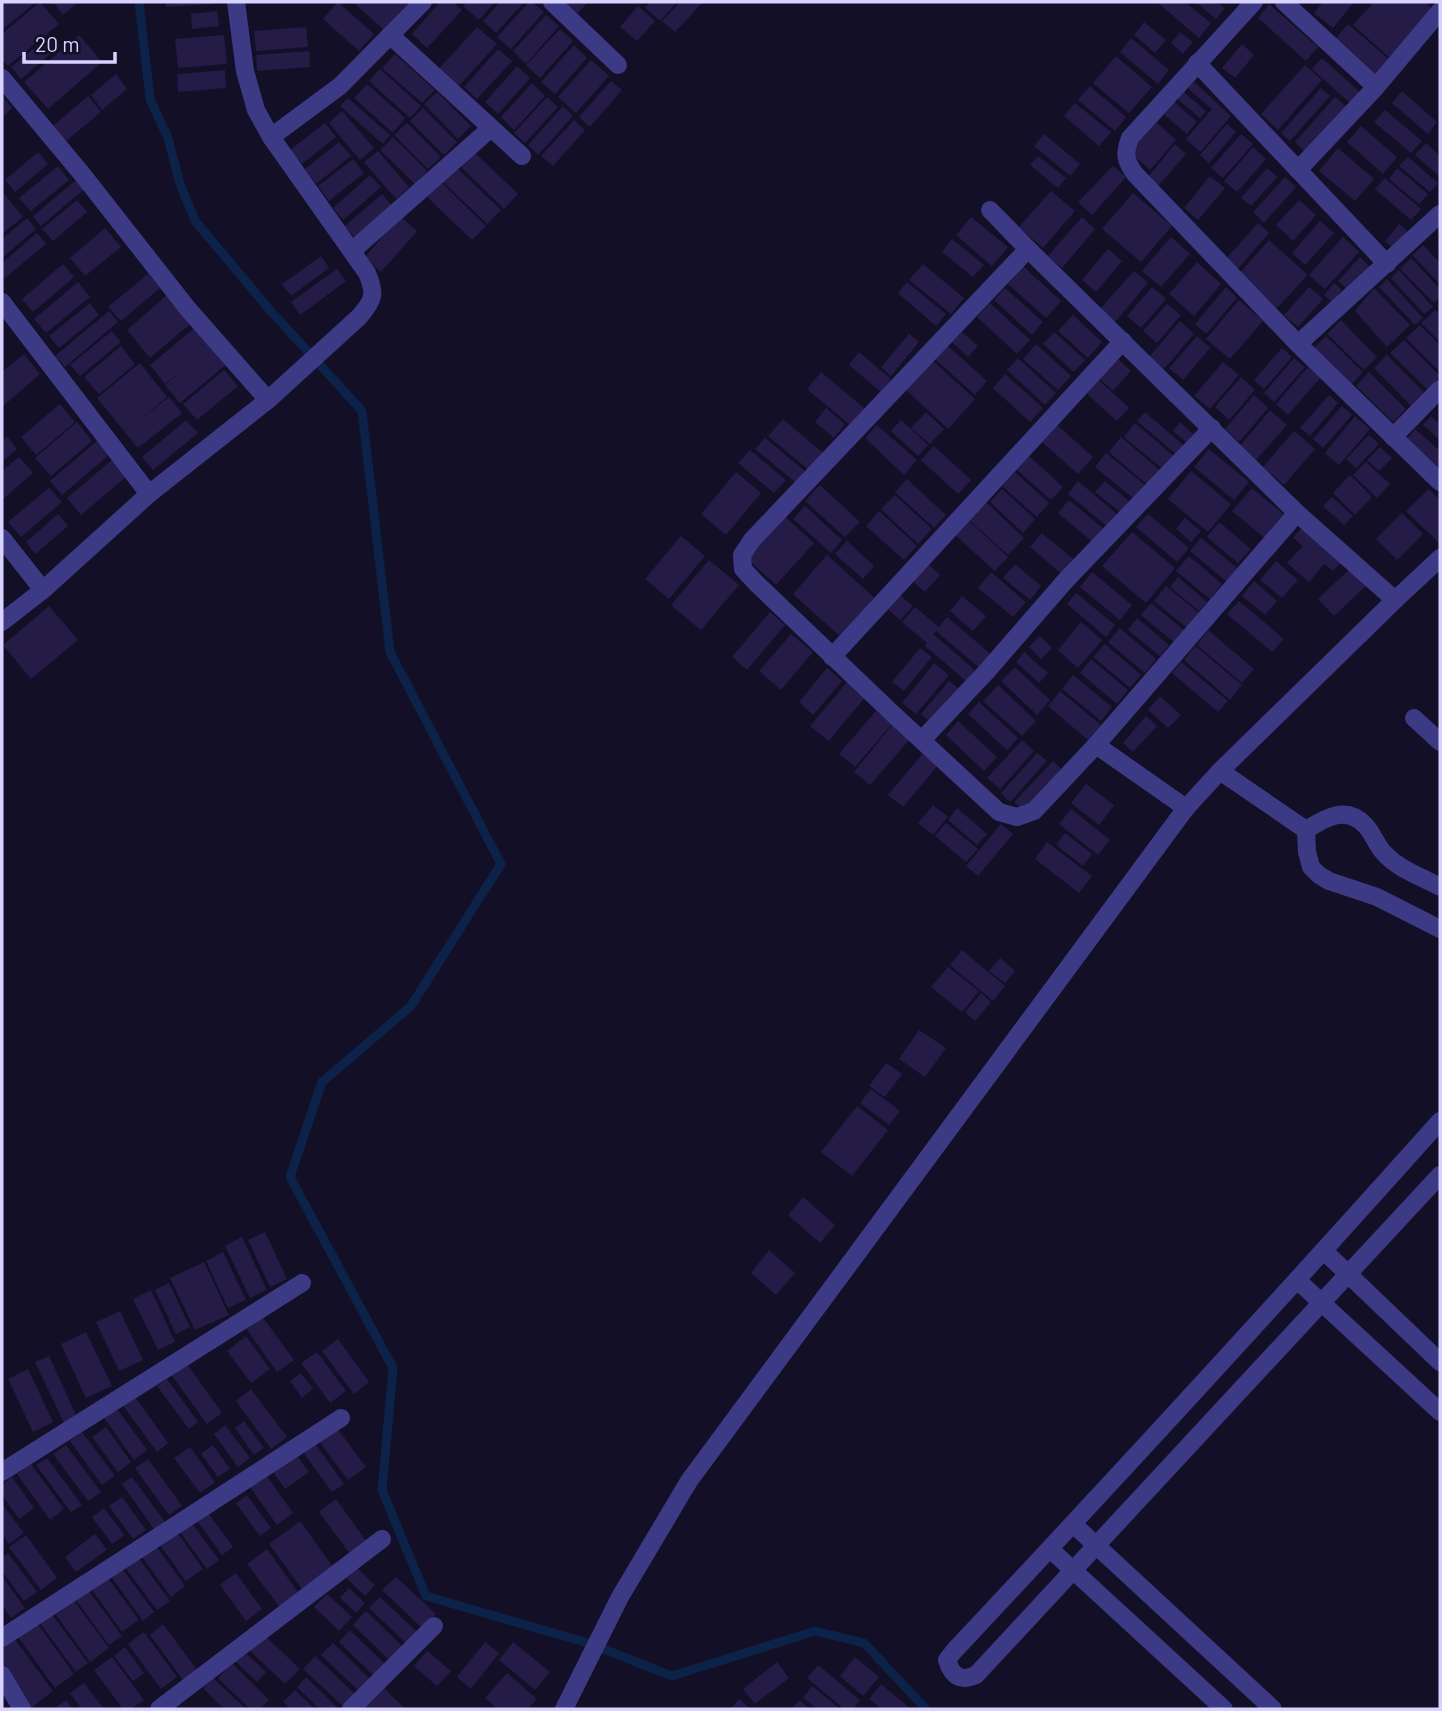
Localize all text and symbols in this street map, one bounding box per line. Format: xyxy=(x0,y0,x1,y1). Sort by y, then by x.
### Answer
scale bar xyxy=(24,21,116,65)
text: 20 m xyxy=(35,31,80,56)

